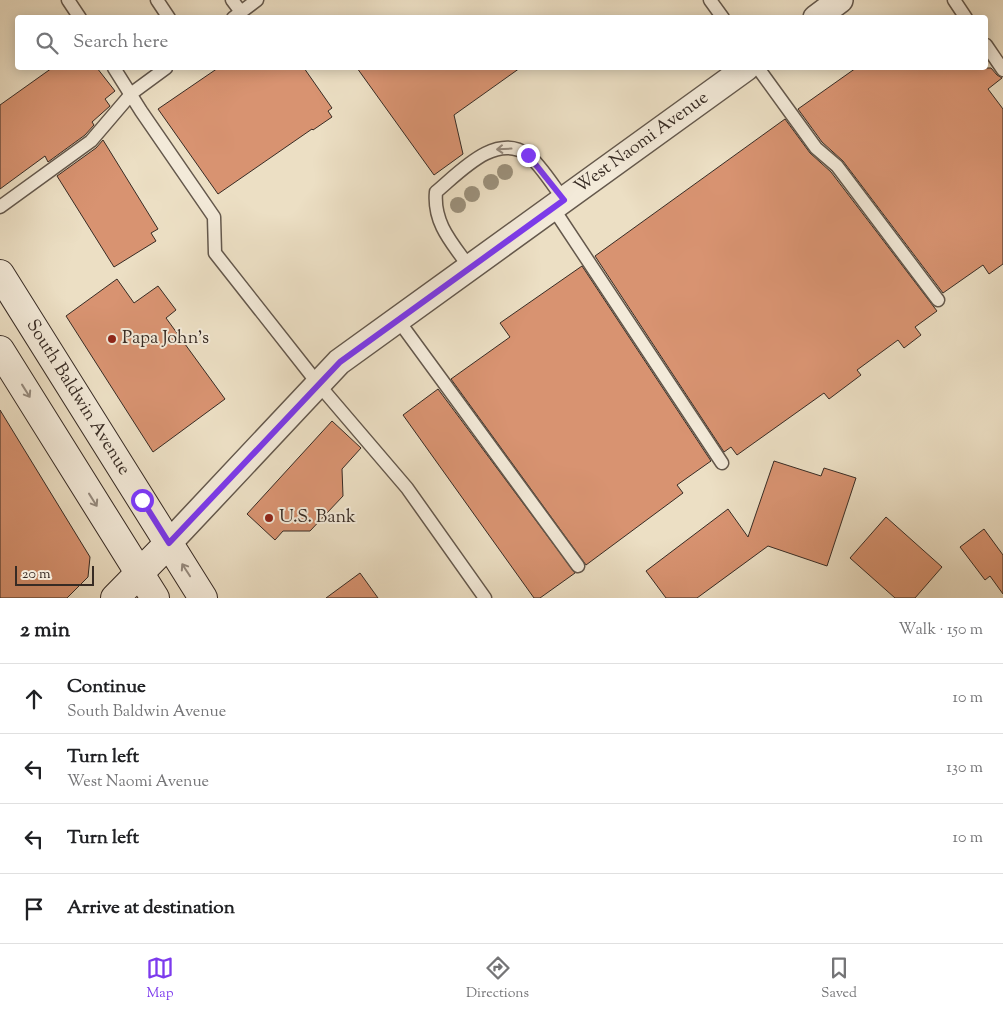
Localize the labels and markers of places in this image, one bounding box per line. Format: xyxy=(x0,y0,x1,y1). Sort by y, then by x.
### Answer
place label: Papa John's xyxy=(122,326,209,352)
marker: Papa John's xyxy=(106,333,118,345)
place label: U.S. Bank xyxy=(279,505,356,531)
marker: U.S. Bank xyxy=(263,512,275,524)

